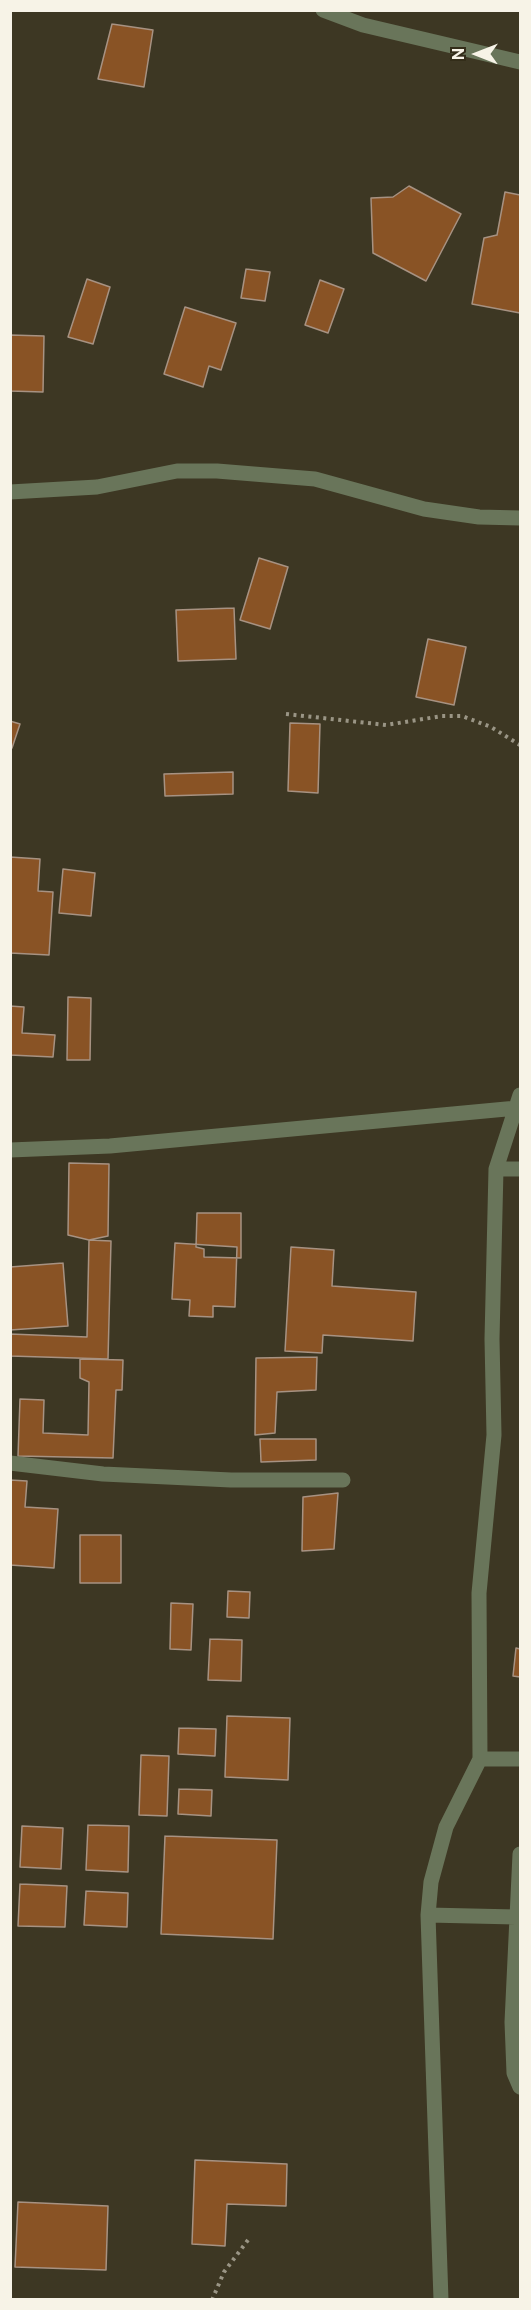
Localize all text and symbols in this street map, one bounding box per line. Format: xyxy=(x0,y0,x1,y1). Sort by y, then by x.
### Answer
north arrow xyxy=(447,24,507,84)
text: N xyxy=(449,48,468,60)

